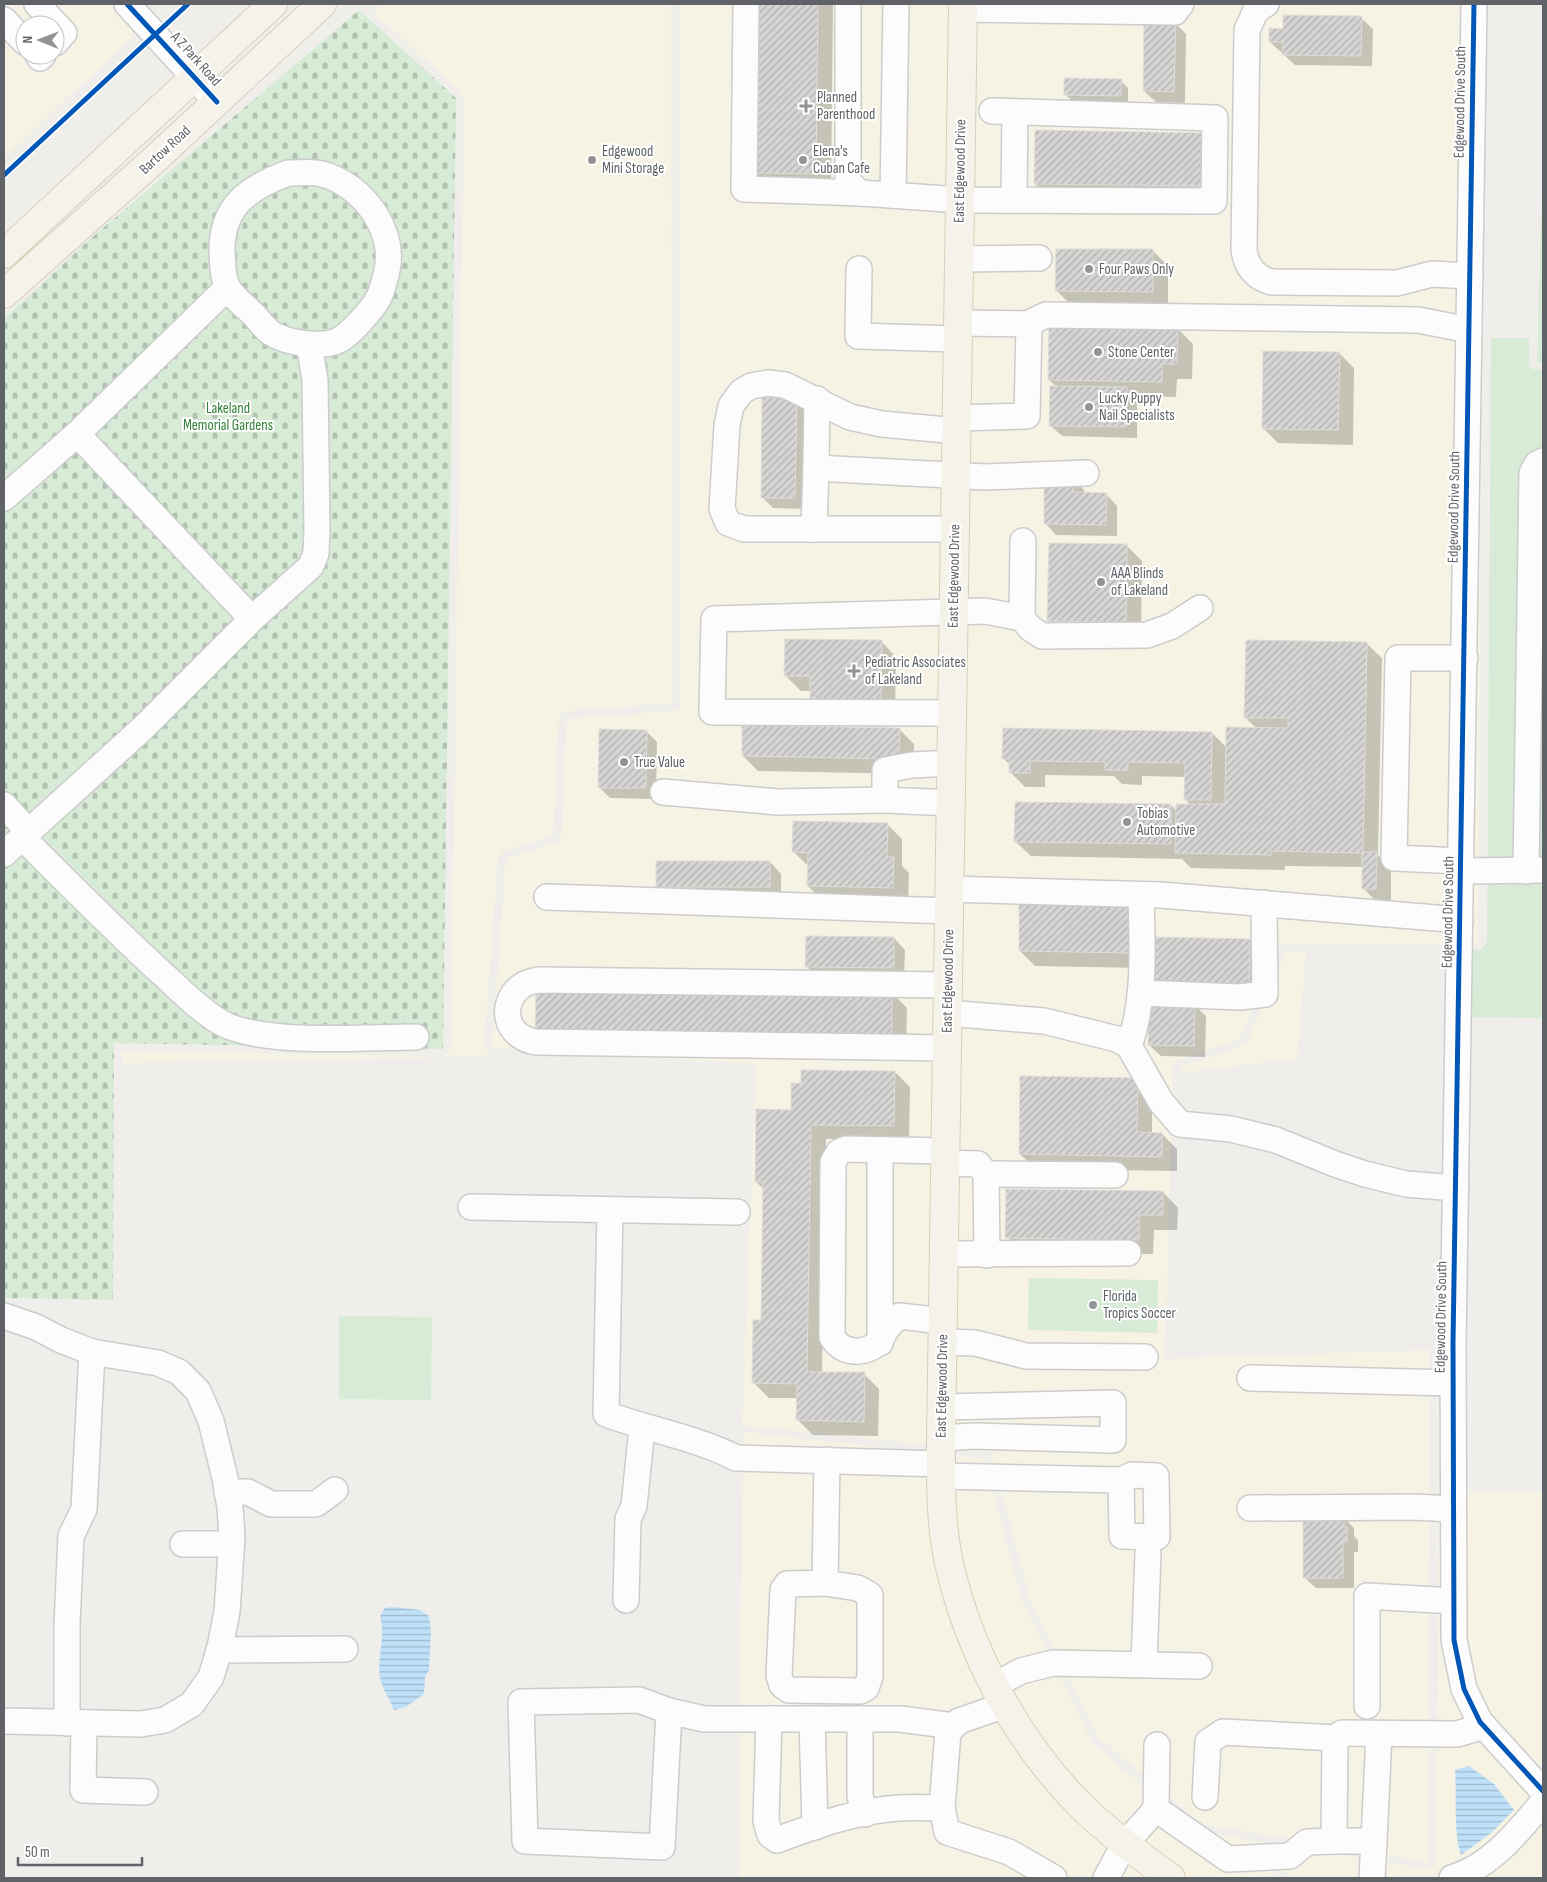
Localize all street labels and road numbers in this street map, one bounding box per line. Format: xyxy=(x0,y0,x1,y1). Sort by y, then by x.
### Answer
street label: A Z Park Road xyxy=(166,27,225,90)
street label: Edgewood Drive South xyxy=(1450,46,1470,158)
street label: East Edgewood Drive xyxy=(950,119,970,223)
street label: Bartow Road xyxy=(135,121,195,179)
street label: Edgewood Drive South xyxy=(1444,451,1464,563)
street label: East Edgewood Drive xyxy=(944,524,964,628)
street label: Edgewood Drive South xyxy=(1438,856,1458,968)
street label: East Edgewood Drive xyxy=(938,929,958,1033)
street label: Edgewood Drive South xyxy=(1431,1261,1451,1373)
street label: East Edgewood Drive xyxy=(932,1334,952,1438)

